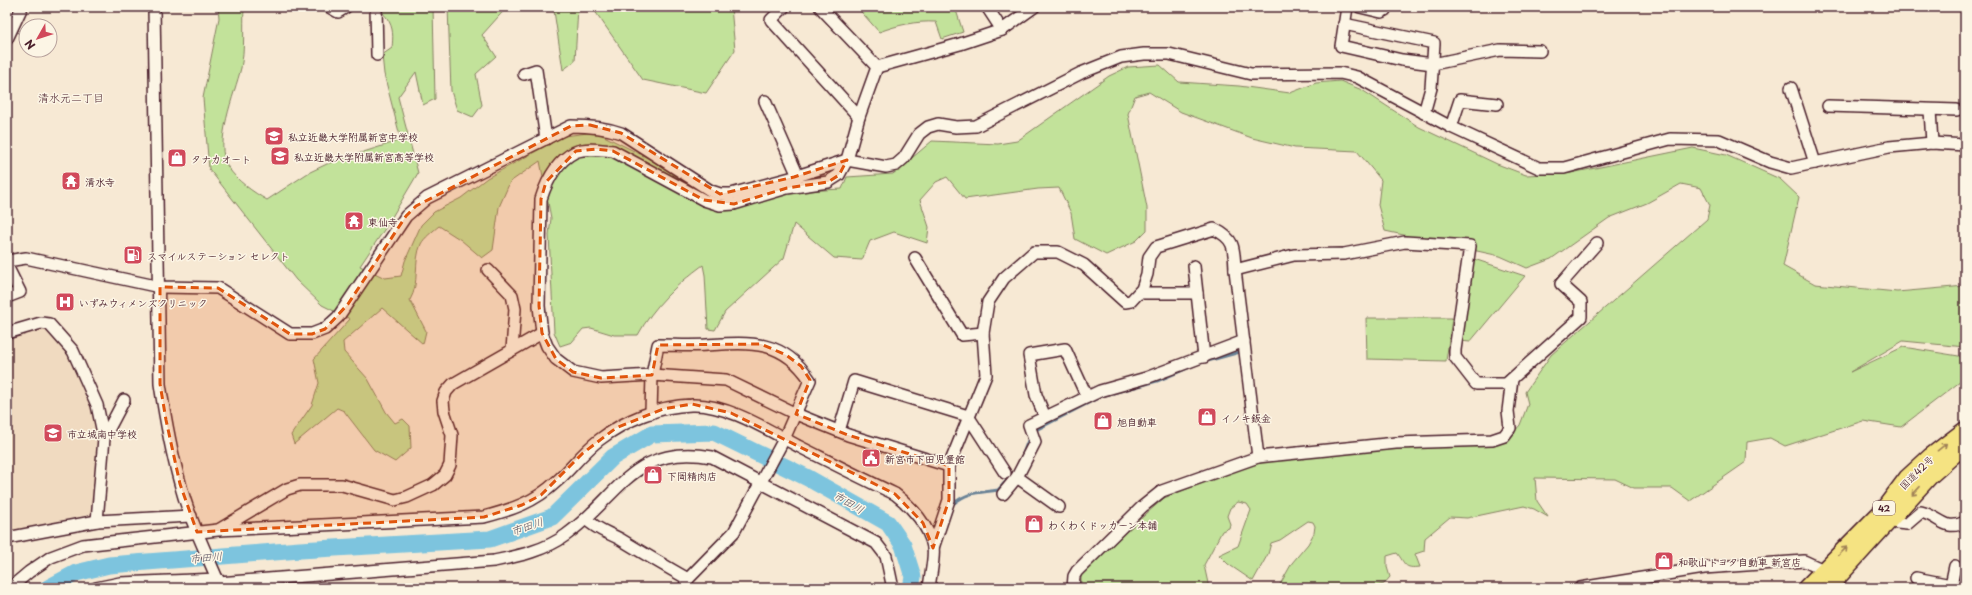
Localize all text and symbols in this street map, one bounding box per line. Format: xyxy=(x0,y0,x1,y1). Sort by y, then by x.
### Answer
north arrow xyxy=(18,18,58,58)
text: N xyxy=(20,36,39,53)
district label: 清水元二丁目 xyxy=(38,89,104,106)
school or university icon: 私立近畿大学附属新宮中学校 xyxy=(263,125,285,147)
place label: 私立近畿大学附属新宮中学校 xyxy=(288,129,418,144)
school or university icon: 私立近畿大学附属新宮高等学校 xyxy=(269,145,291,167)
shop icon: タナカオート xyxy=(166,147,188,169)
place label: 私立近畿大学附属新宮高等学校 xyxy=(294,149,434,164)
place label: タナカオート xyxy=(191,151,251,166)
temple icon: 清水寺 xyxy=(60,170,82,192)
place label: 清水寺 xyxy=(85,174,115,189)
temple icon: 東仙寺 xyxy=(343,210,365,232)
place label: 東仙寺 xyxy=(368,214,398,229)
fuel station icon: スマイルステーション セレクト xyxy=(122,244,144,266)
place label: スマイルステーション セレクト xyxy=(147,248,290,263)
hospital icon: いずみウィメンズクリニック xyxy=(54,291,76,313)
place label: いずみウィメンズクリニック xyxy=(79,295,208,310)
shop icon: イノキ鈑金 xyxy=(1196,406,1218,428)
shop icon: 旭自動車 xyxy=(1092,410,1114,432)
place label: イノキ鈑金 xyxy=(1221,410,1271,425)
place label: 旭自動車 xyxy=(1117,414,1157,429)
school or university icon: 市立城南中学校 xyxy=(42,422,64,444)
place label: 市立城南中学校 xyxy=(67,426,137,441)
one-way arrow xyxy=(1937,442,1948,451)
public building icon: 新宮市下田児童館 xyxy=(860,447,882,469)
place label: 新宮市下田児童館 xyxy=(885,451,965,466)
street label: 国道42号 xyxy=(1895,451,1937,493)
shop icon: 下岡精肉店 xyxy=(642,464,664,486)
place label: 下岡精肉店 xyxy=(667,468,717,483)
water label: 市田川 xyxy=(830,486,868,518)
one-way arrow xyxy=(1912,486,1921,496)
road number: 42 xyxy=(1873,501,1895,515)
water label: 市田川 xyxy=(509,513,545,539)
shop icon: わくわくドッカーン本舗 xyxy=(1023,513,1045,535)
place label: わくわくドッカーン本舗 xyxy=(1048,517,1157,532)
one-way arrow xyxy=(1839,546,1848,556)
water label: 市田川 xyxy=(189,547,223,567)
shop icon: 和歌山トヨタ自動車 新宮店 xyxy=(1653,550,1675,572)
place label: 和歌山トヨタ自動車 新宮店 xyxy=(1678,554,1801,569)

